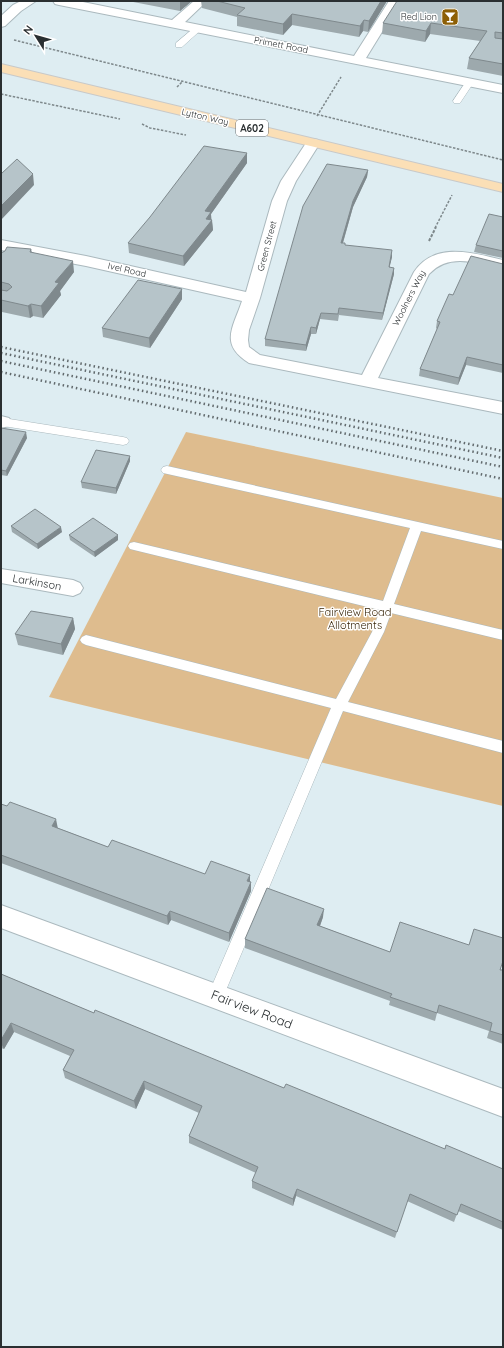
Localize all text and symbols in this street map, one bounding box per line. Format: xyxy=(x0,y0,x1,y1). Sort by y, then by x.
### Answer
bar icon: Red Lion xyxy=(440,7,460,27)
place label: Red Lion xyxy=(401,11,437,22)
north arrow xyxy=(16,16,56,56)
text: N xyxy=(20,23,36,37)
street label: Primett Road xyxy=(253,34,309,55)
street label: Lytton Way xyxy=(180,106,230,127)
road number: A602 xyxy=(236,120,268,136)
street label: Green Street xyxy=(254,219,279,272)
street label: Ivel Road xyxy=(107,260,147,279)
street label: Woolners Way xyxy=(390,268,427,328)
street label: Larkinson xyxy=(11,571,63,593)
park label: Fairview Road Allotments xyxy=(319,605,391,632)
street label: Fairview Road xyxy=(209,986,295,1032)

